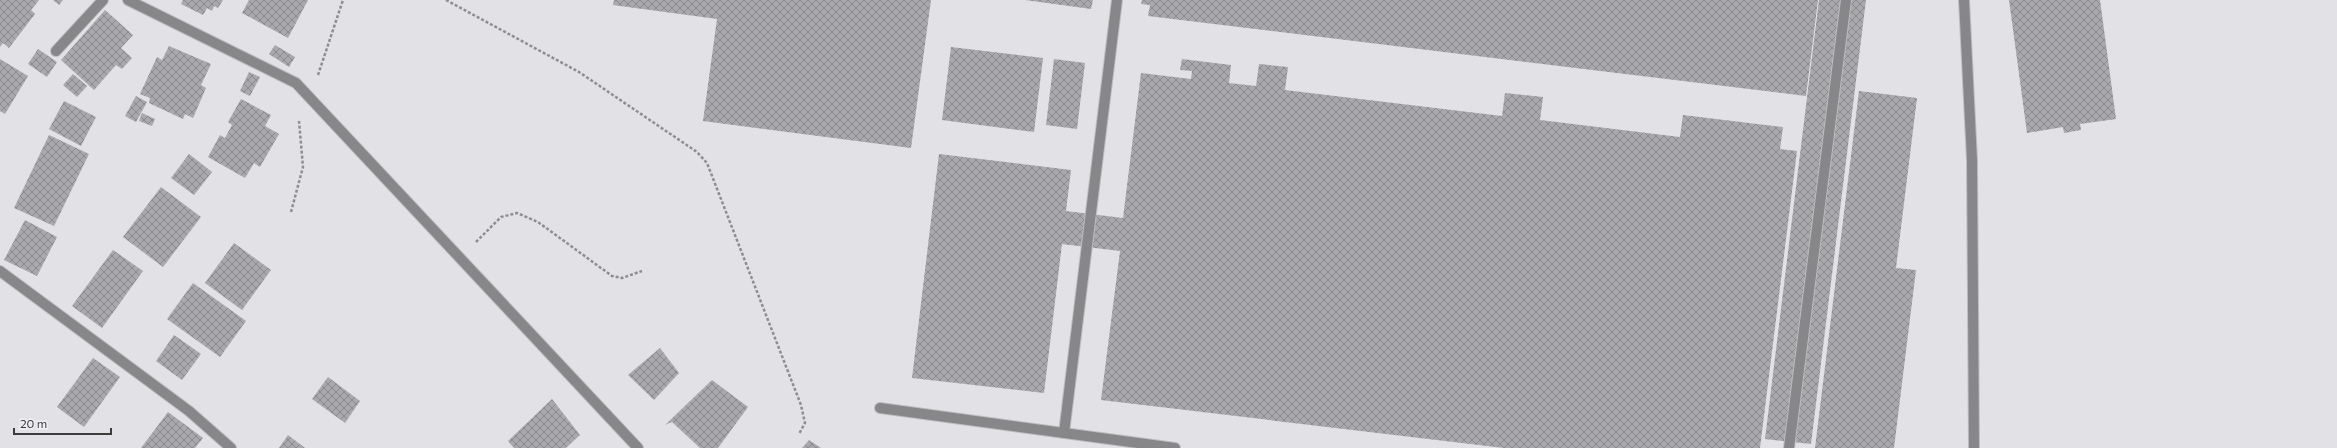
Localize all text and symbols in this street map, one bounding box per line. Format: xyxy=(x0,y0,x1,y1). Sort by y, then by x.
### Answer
scale bar xyxy=(14,410,111,436)
text: 20 m xyxy=(20,416,47,430)

